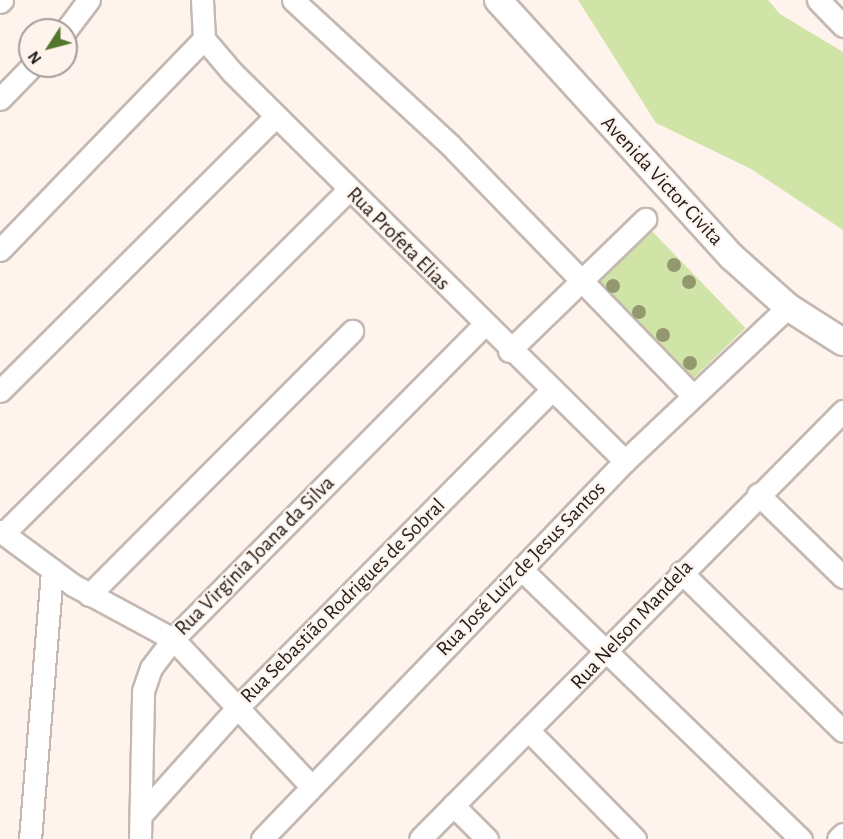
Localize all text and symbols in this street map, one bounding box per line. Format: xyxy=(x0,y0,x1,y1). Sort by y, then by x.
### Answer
north arrow xyxy=(18,18,78,78)
text: N xyxy=(25,48,45,67)
street label: Avenida Victor Civita xyxy=(595,111,729,251)
street label: Rua Profeta Elias xyxy=(341,182,455,296)
street label: Rua Virginia Joana da Silva xyxy=(170,471,340,641)
street label: Rua José Luiz de Jesus Santos xyxy=(431,476,611,662)
street label: Rua Sebastião Rodrigues de Sobral xyxy=(235,493,451,709)
street label: Rua Nelson Mandela xyxy=(565,555,699,695)

